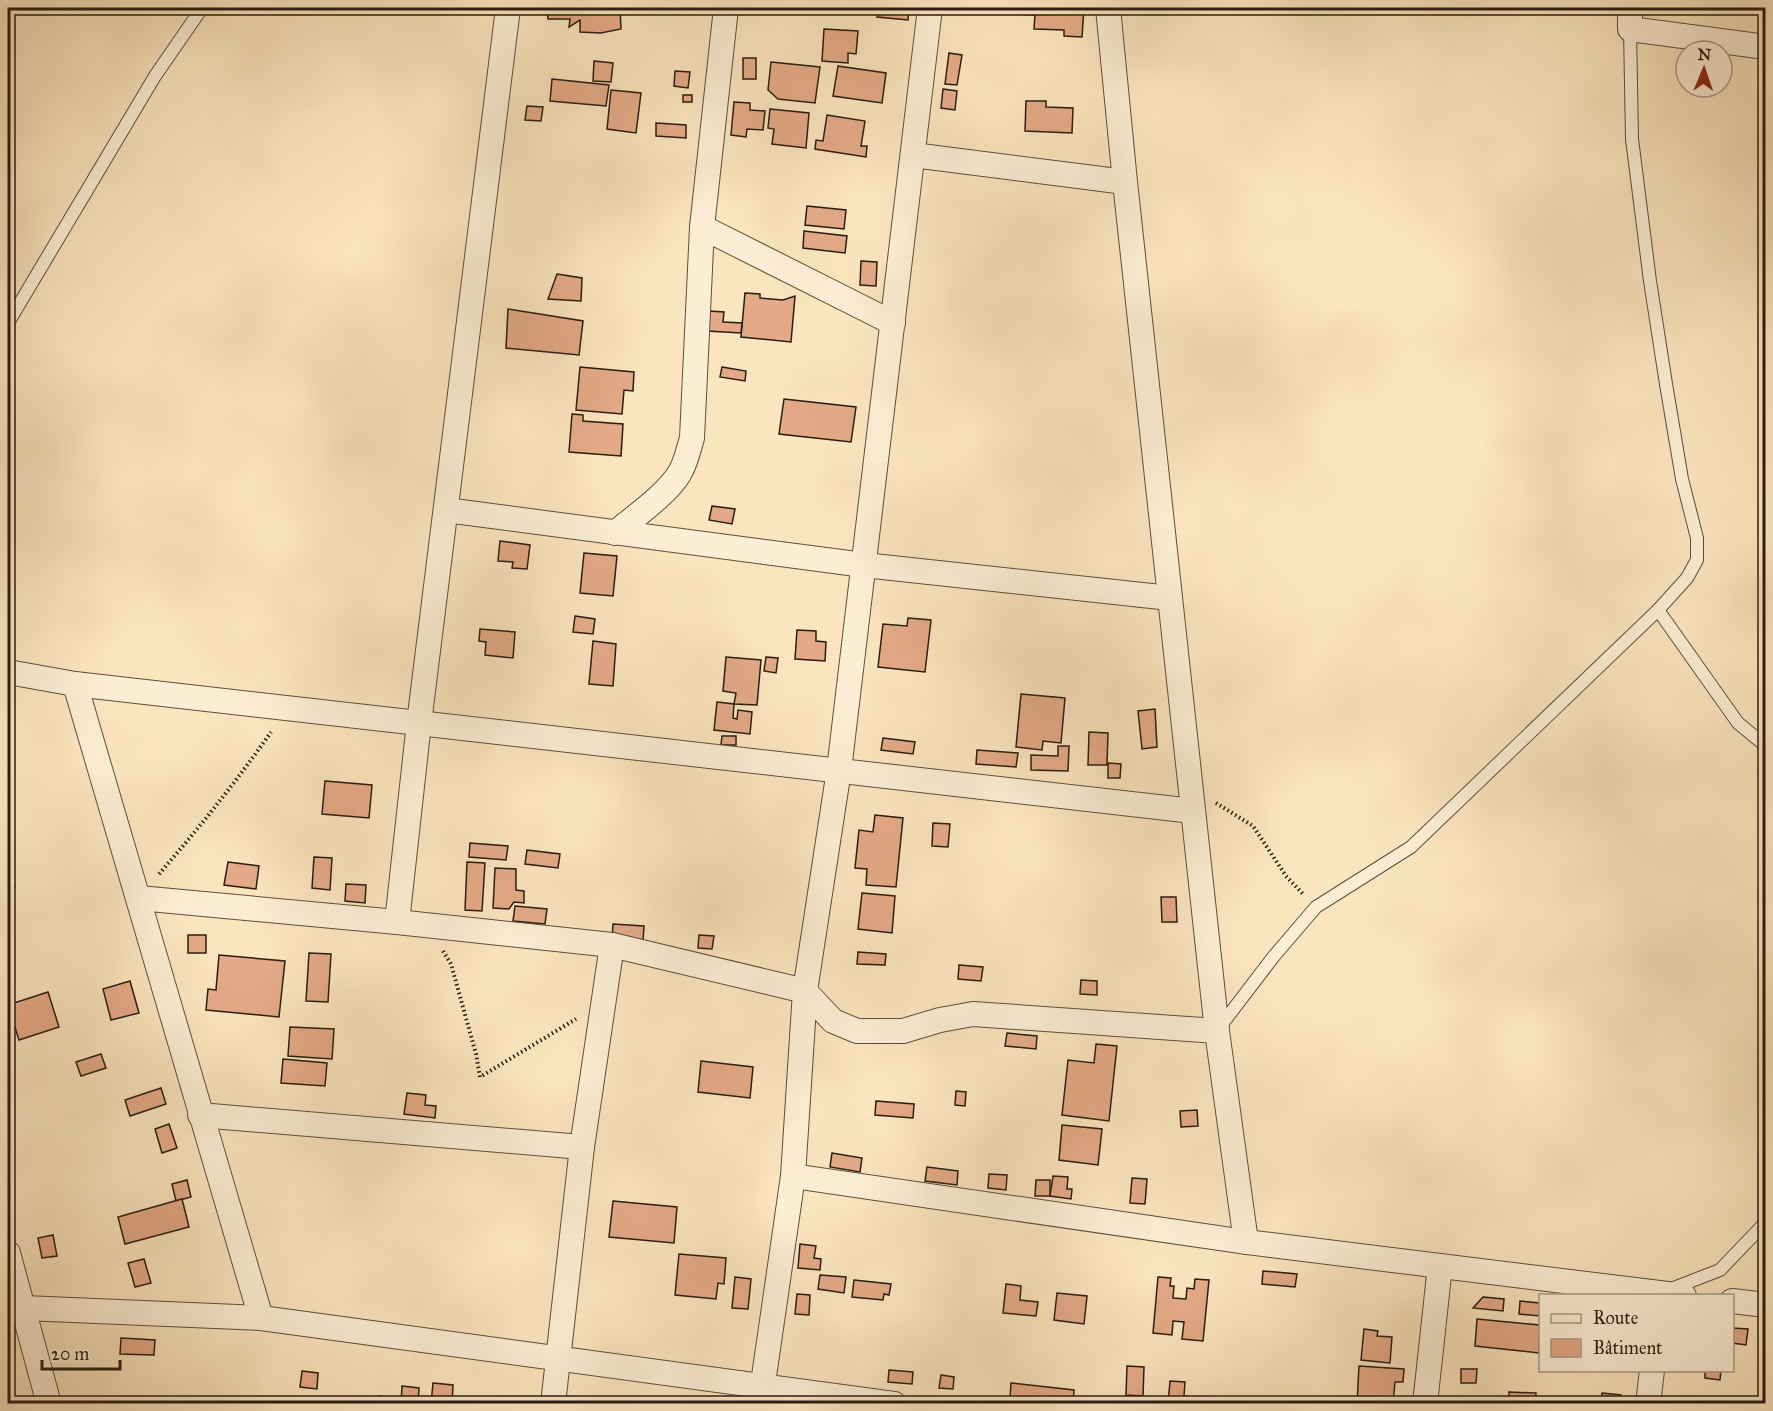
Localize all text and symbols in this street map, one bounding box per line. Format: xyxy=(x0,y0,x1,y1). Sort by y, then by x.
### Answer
north arrow xyxy=(1674,39,1734,99)
text: N xyxy=(1697,45,1712,64)
legend xyxy=(1539,1294,1734,1372)
text: Route xyxy=(1593,1307,1638,1329)
scale bar xyxy=(42,1333,120,1371)
text: Bâtiment xyxy=(1593,1337,1663,1359)
text: 20 m xyxy=(51,1343,89,1365)

